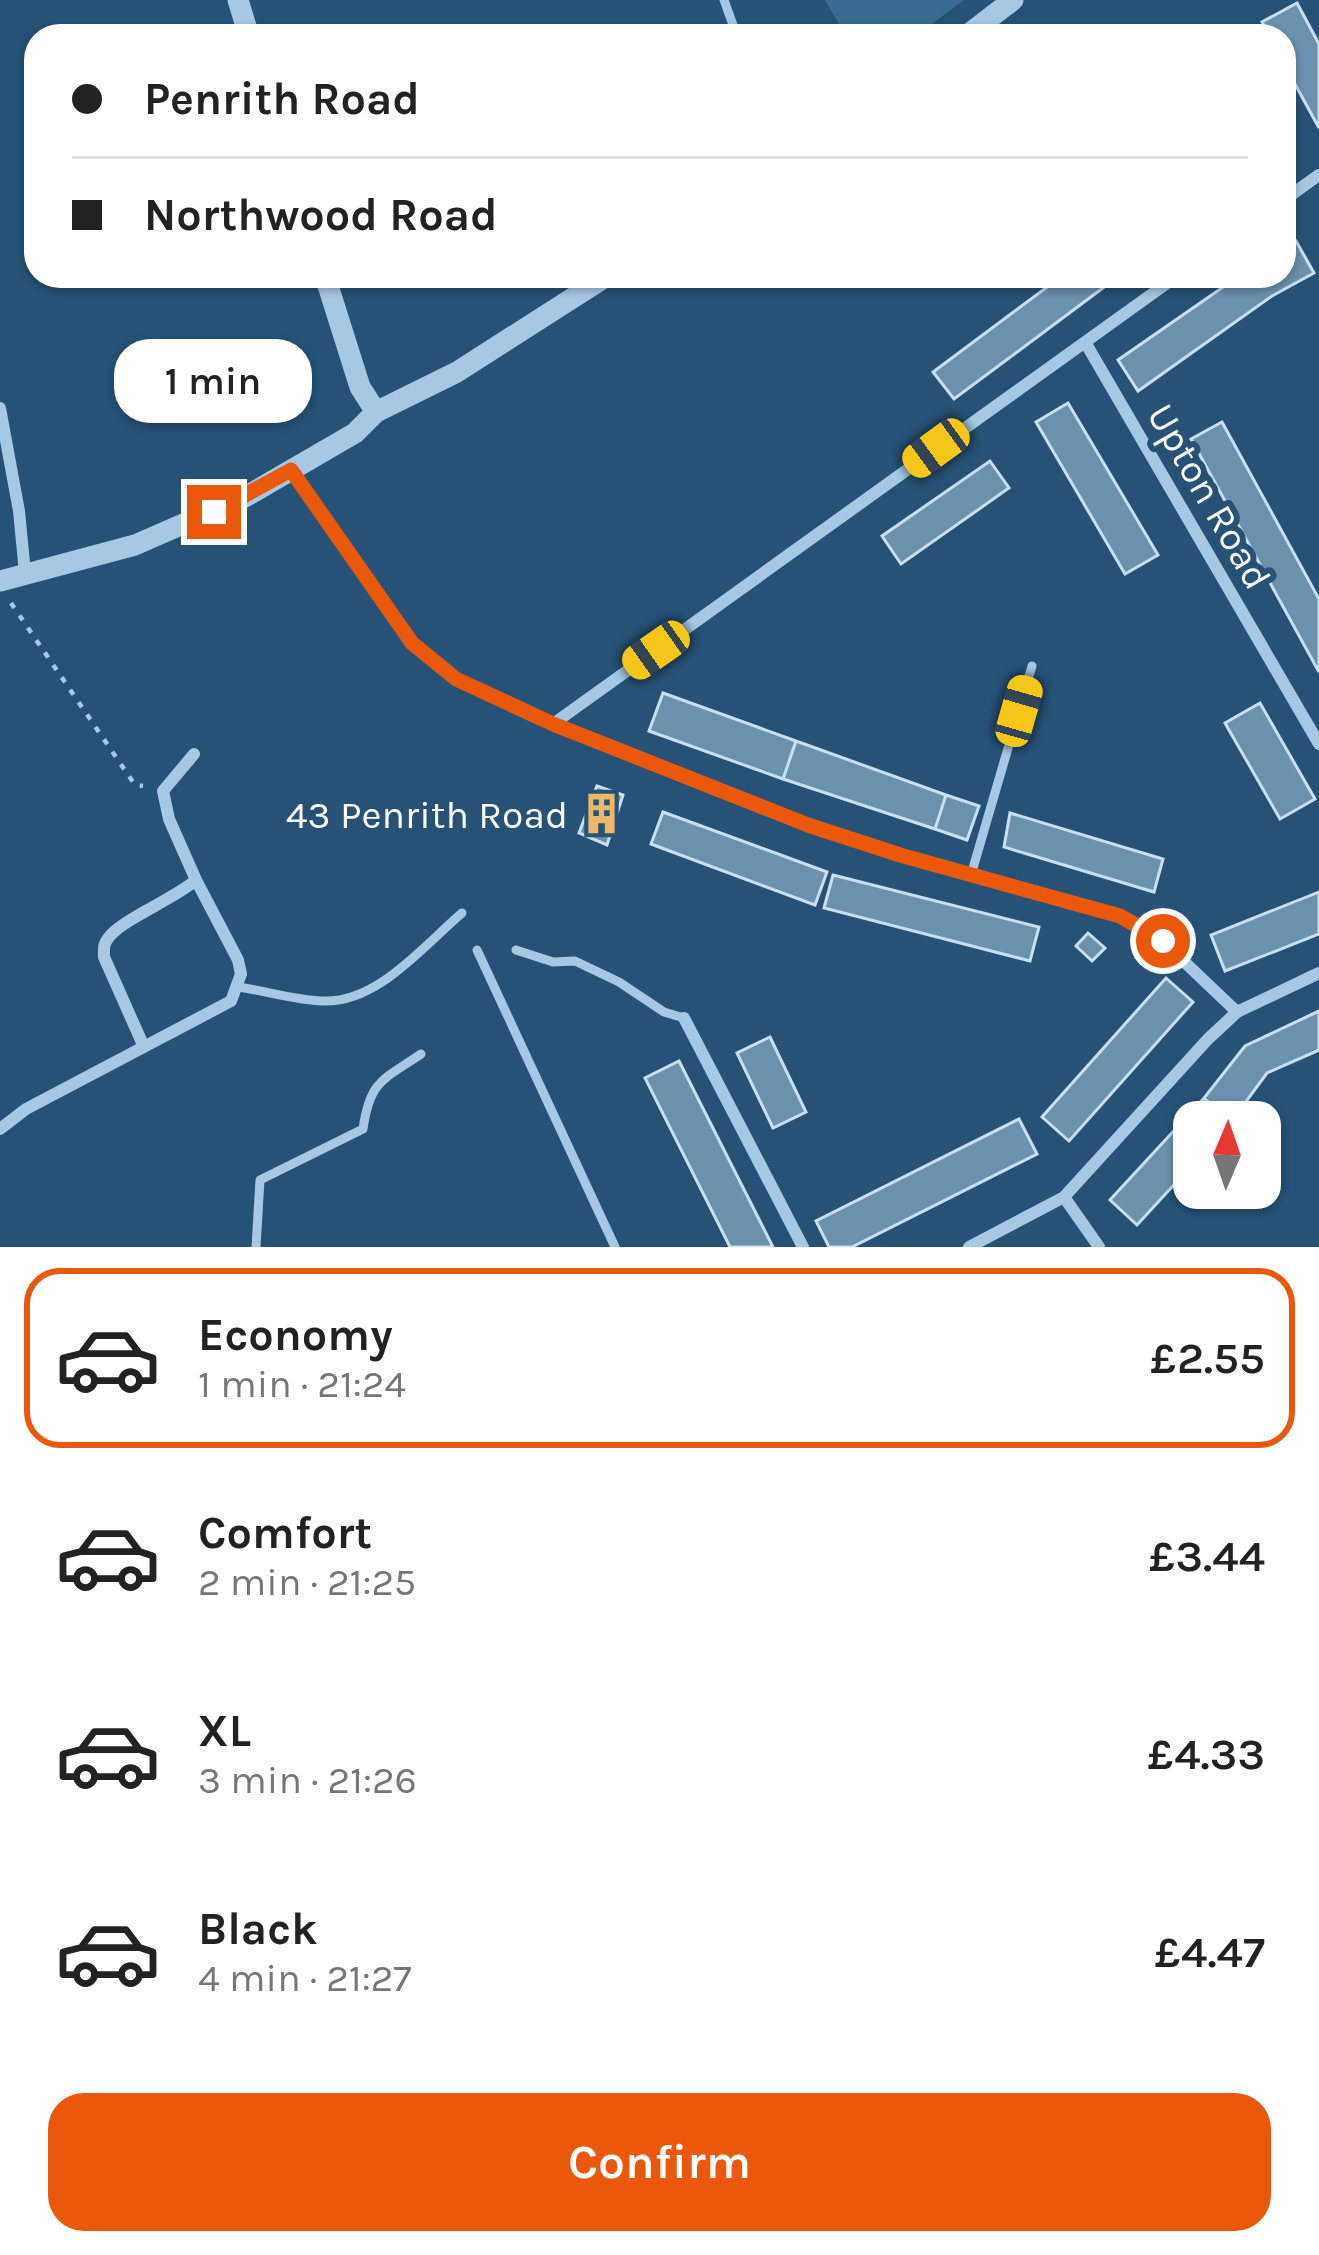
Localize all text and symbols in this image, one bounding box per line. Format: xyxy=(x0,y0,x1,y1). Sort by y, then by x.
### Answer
text: Penrith Road xyxy=(144,73,420,125)
text: Northwood Road xyxy=(144,189,498,241)
callout: 1 min xyxy=(115,338,313,422)
text: 1 min xyxy=(165,358,261,404)
street label: Upton Road xyxy=(1138,395,1281,598)
car xyxy=(896,412,976,484)
route end xyxy=(187,485,241,539)
car xyxy=(616,615,696,685)
car xyxy=(992,671,1046,751)
building icon: 43 Penrith Road xyxy=(579,791,625,837)
place label: 43 Penrith Road xyxy=(286,792,568,838)
route start xyxy=(1136,914,1190,968)
north arrow xyxy=(1173,1101,1281,1209)
map controls xyxy=(1173,1101,1281,1209)
icon: car xyxy=(54,1304,162,1412)
text: Economy xyxy=(198,1309,393,1361)
text: £2.55 xyxy=(1150,1332,1265,1384)
text: 1 min · 21:24 xyxy=(198,1361,406,1407)
icon: car xyxy=(54,1502,162,1610)
text: Comfort xyxy=(198,1507,372,1559)
text: £3.44 xyxy=(1149,1530,1265,1582)
text: 2 min · 21:25 xyxy=(198,1559,416,1605)
icon: car xyxy=(54,1700,162,1808)
text: XL xyxy=(198,1705,251,1757)
text: £4.33 xyxy=(1148,1728,1265,1780)
text: 3 min · 21:26 xyxy=(198,1757,417,1803)
icon: car xyxy=(54,1898,162,2006)
text: Black xyxy=(198,1903,318,1955)
text: £4.47 xyxy=(1154,1926,1265,1978)
text: 4 min · 21:27 xyxy=(198,1955,412,2001)
button: Confirm xyxy=(48,2093,1271,2231)

